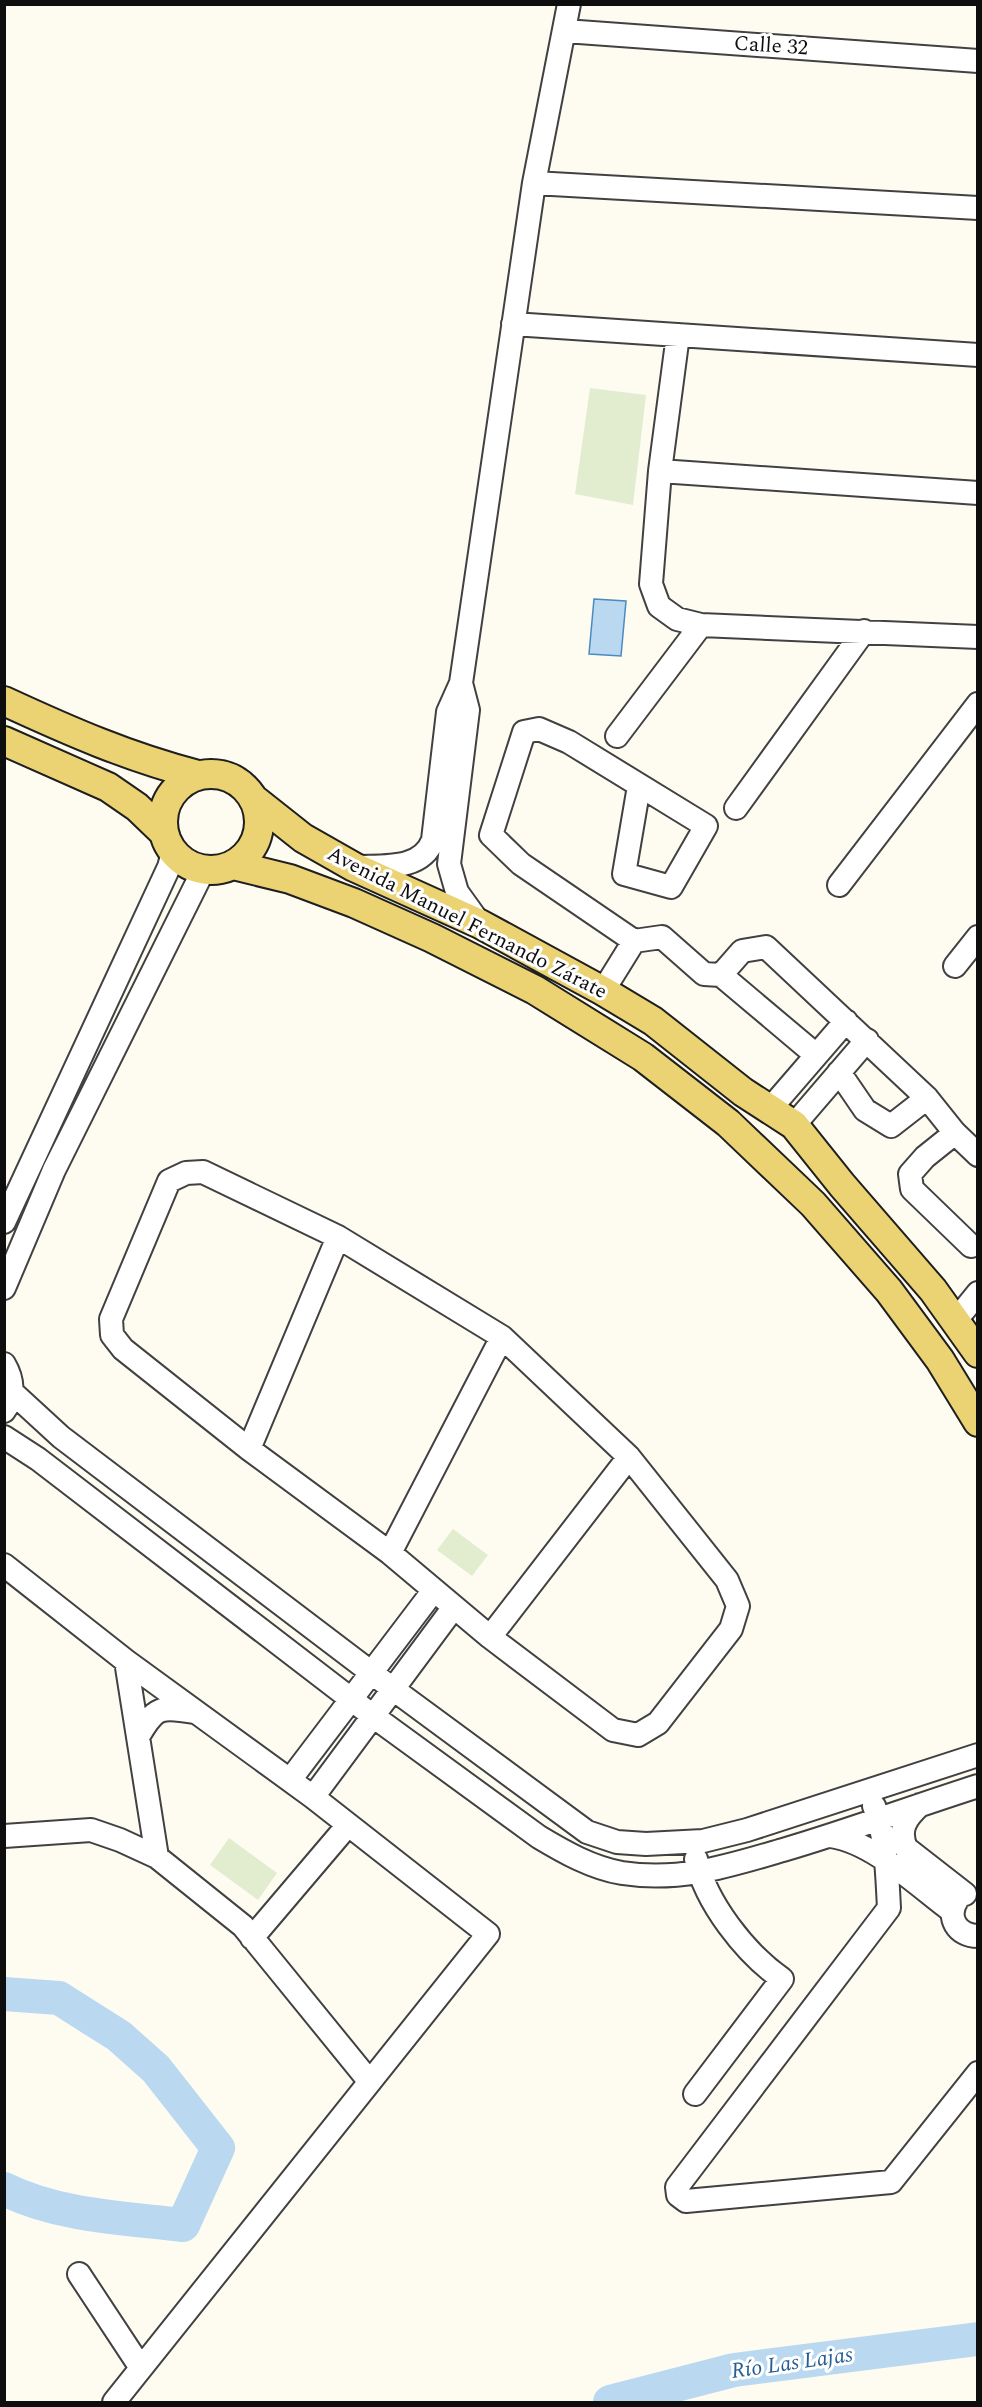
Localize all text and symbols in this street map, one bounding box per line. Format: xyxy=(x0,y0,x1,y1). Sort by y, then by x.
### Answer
street label: Calle 32 xyxy=(733,27,809,65)
street label: Avenida Manuel Fernando Zárate xyxy=(321,838,613,1008)
water label: Río Las Lajas xyxy=(729,2338,855,2388)

